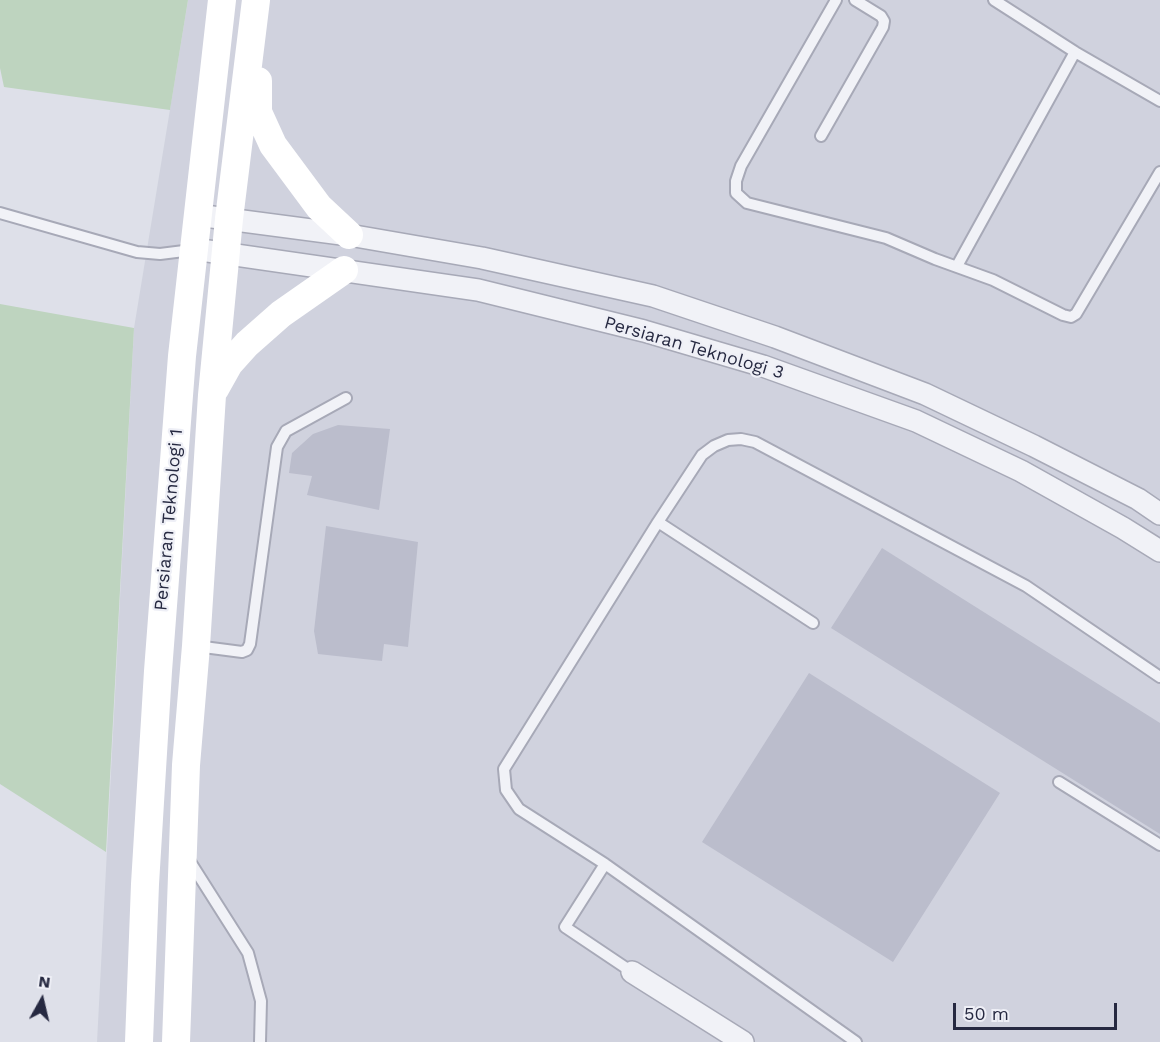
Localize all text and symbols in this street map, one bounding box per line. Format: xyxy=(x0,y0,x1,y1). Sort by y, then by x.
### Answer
street label: Persiaran Teknologi 3 xyxy=(602,312,786,384)
street label: Persiaran Teknologi 1 xyxy=(150,428,188,612)
north arrow xyxy=(12,970,72,1030)
text: N xyxy=(37,971,52,992)
scale bar xyxy=(956,991,1120,1029)
text: 50 m xyxy=(964,1003,1009,1024)

